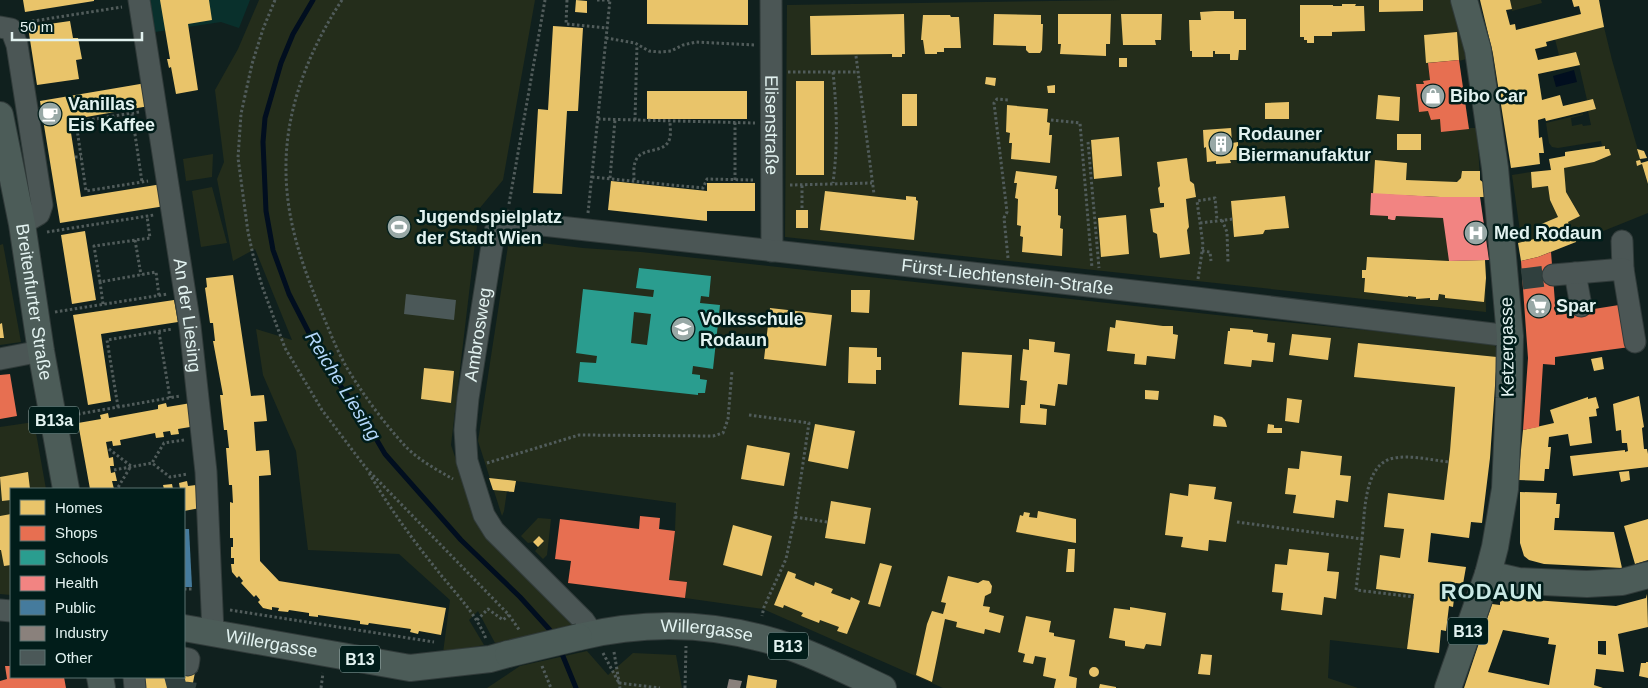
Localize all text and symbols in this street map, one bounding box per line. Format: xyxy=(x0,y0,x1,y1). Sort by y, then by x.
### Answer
scale bar xyxy=(12,10,142,42)
text: 50 m xyxy=(20,18,53,35)
street label: Elisenstraße xyxy=(761,75,782,175)
shop icon: Bibo Car xyxy=(1420,83,1446,109)
place label: Bibo Car xyxy=(1450,86,1525,106)
place label: Vanillas Eis Kaffee xyxy=(68,94,155,135)
cafe icon: Vanillas Eis Kaffee xyxy=(37,101,63,127)
place label: Rodauner Biermanufaktur xyxy=(1238,124,1371,165)
building icon: Rodauner Biermanufaktur xyxy=(1208,131,1234,157)
place label: Jugendspielplatz der Stadt Wien xyxy=(416,207,562,248)
sports icon: Jugendspielplatz der Stadt Wien xyxy=(386,214,412,240)
hospital icon: Med Rodaun xyxy=(1463,220,1489,246)
street label: Breitenfurter Straße xyxy=(12,222,56,382)
place label: Med Rodaun xyxy=(1494,223,1602,243)
street label: Fürst-Liechtenstein-Straße xyxy=(900,255,1115,299)
street label: An der Liesing xyxy=(170,257,205,373)
street label: Ambrosweg xyxy=(461,286,495,383)
supermarket icon: Spar xyxy=(1526,293,1552,319)
place label: Spar xyxy=(1556,296,1596,316)
street label: Ketzergasse xyxy=(1496,297,1518,397)
place label: Volksschule Rodaun xyxy=(700,309,804,350)
school or university icon: Volksschule Rodaun xyxy=(670,316,696,342)
water label: Reiche Liesing xyxy=(301,328,385,445)
road number: B13a xyxy=(29,406,79,434)
legend xyxy=(10,488,185,678)
text: Homes xyxy=(55,499,103,516)
text: Shops xyxy=(55,524,98,541)
text: Schools xyxy=(55,549,108,566)
text: Health xyxy=(55,574,98,591)
district label: RODAUN xyxy=(1441,579,1543,604)
text: Public xyxy=(55,599,96,616)
street label: Willergasse xyxy=(661,616,755,646)
road number: B13 xyxy=(1448,618,1488,644)
text: Industry xyxy=(55,624,109,641)
street label: Willergasse xyxy=(224,626,319,661)
road number: B13 xyxy=(768,632,808,659)
road number: B13 xyxy=(340,646,380,672)
text: Other xyxy=(55,649,93,666)

